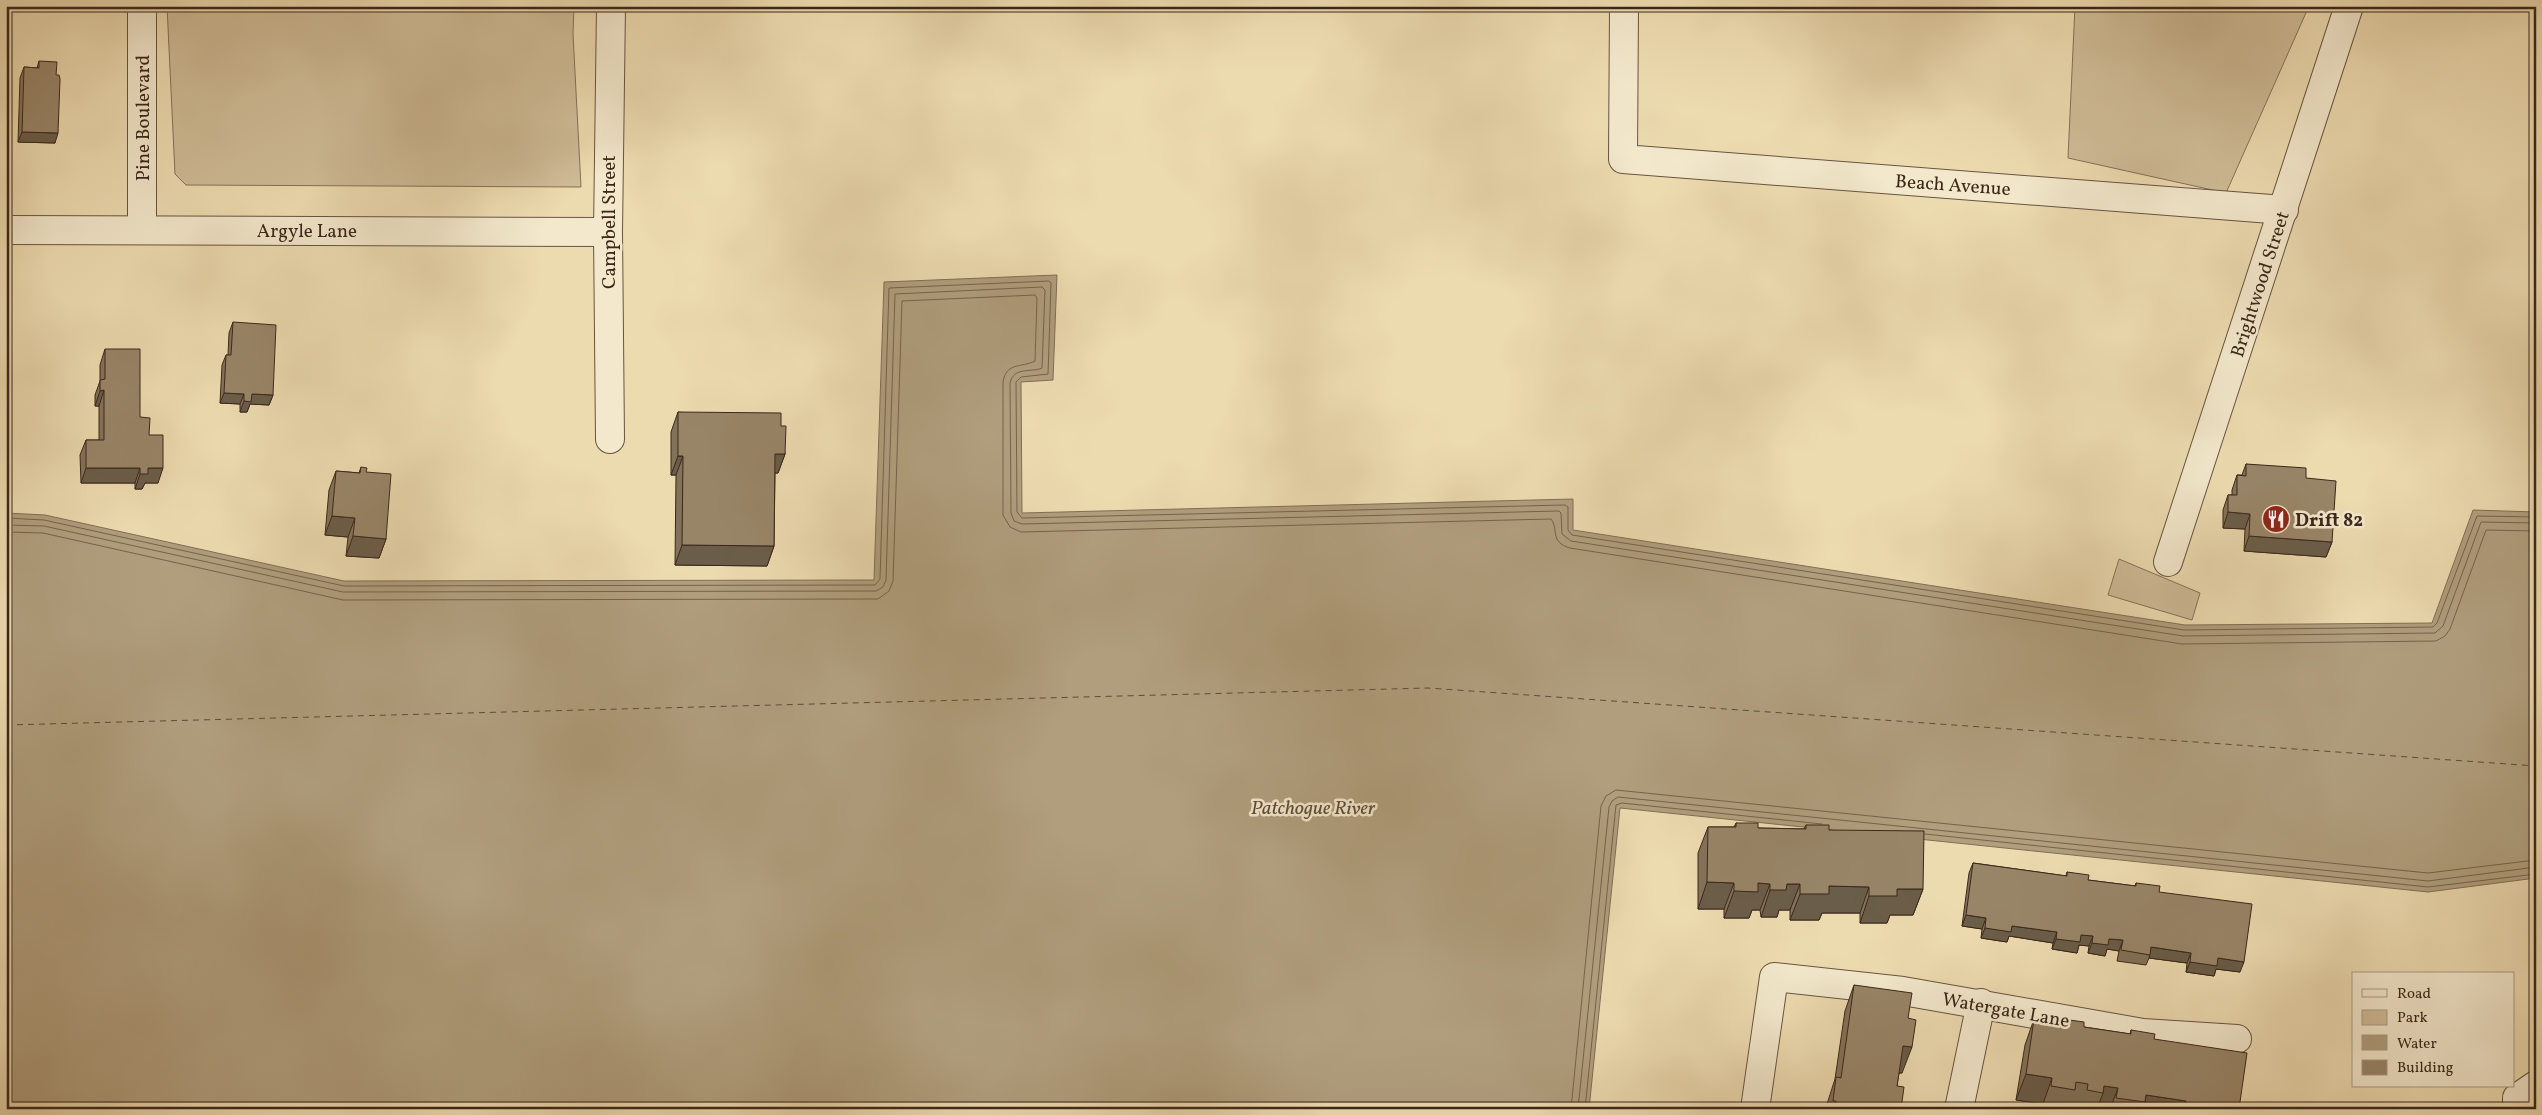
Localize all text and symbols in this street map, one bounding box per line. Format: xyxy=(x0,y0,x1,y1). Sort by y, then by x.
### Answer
street label: Pine Boulevard xyxy=(131,55,157,181)
street label: Campbell Street xyxy=(597,155,623,289)
street label: Beach Avenue xyxy=(1894,169,2011,203)
street label: Brightwood Street xyxy=(2225,208,2297,361)
street label: Argyle Lane xyxy=(257,219,357,245)
restaurant icon: Drift 82 xyxy=(2261,504,2291,534)
place label: Drift 82 xyxy=(2295,508,2363,534)
water label: Patchogue River xyxy=(1251,795,1376,823)
legend xyxy=(2352,972,2514,1088)
text: Road xyxy=(2397,984,2431,1005)
street label: Watergate Lane xyxy=(1940,987,2071,1035)
text: Park xyxy=(2397,1008,2428,1029)
text: Water xyxy=(2397,1034,2437,1055)
text: Building xyxy=(2397,1058,2454,1079)

